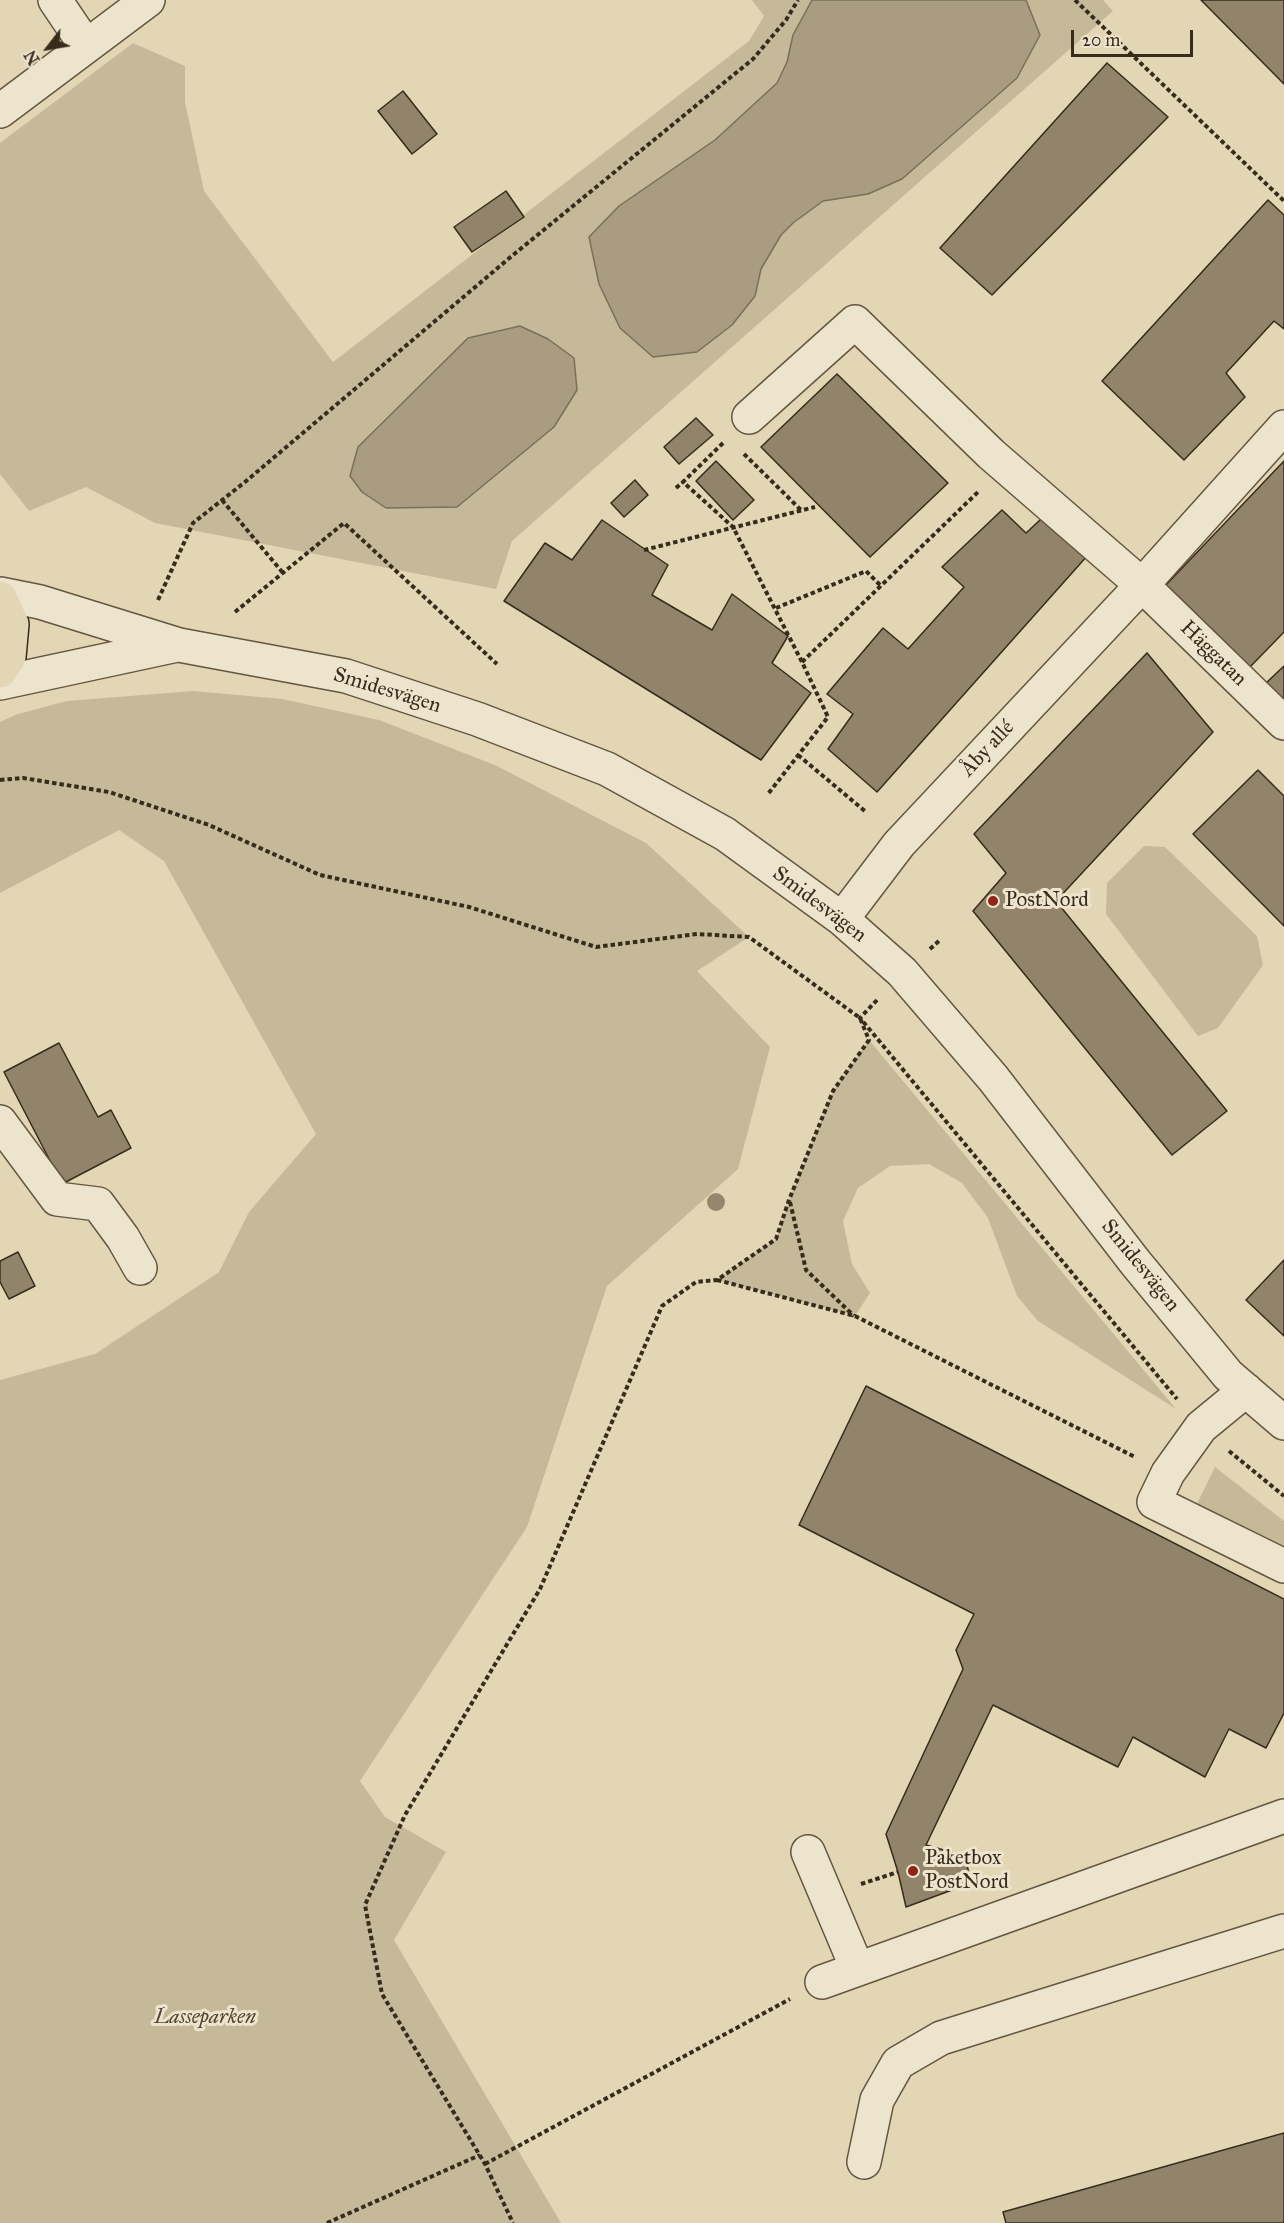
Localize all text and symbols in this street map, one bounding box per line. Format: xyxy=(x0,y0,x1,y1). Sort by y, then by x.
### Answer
north arrow xyxy=(18,18,78,78)
scale bar xyxy=(1074,18,1196,56)
text: 20 m xyxy=(1082,29,1120,51)
text: N xyxy=(21,47,44,68)
street label: Häggatan xyxy=(1174,616,1252,692)
street label: Smidesvägen xyxy=(330,663,444,719)
street label: Åby allé xyxy=(956,716,1020,782)
street label: Smidesvägen xyxy=(767,861,871,949)
place label: PostNord xyxy=(1005,888,1089,914)
marker: PostNord xyxy=(986,894,1000,908)
street label: Smidesvägen xyxy=(1095,1215,1185,1317)
place label: Paketbox PostNord xyxy=(925,1846,1009,1896)
marker: Paketbox PostNord xyxy=(906,1864,920,1878)
park label: Lasseparken xyxy=(154,2005,256,2031)

